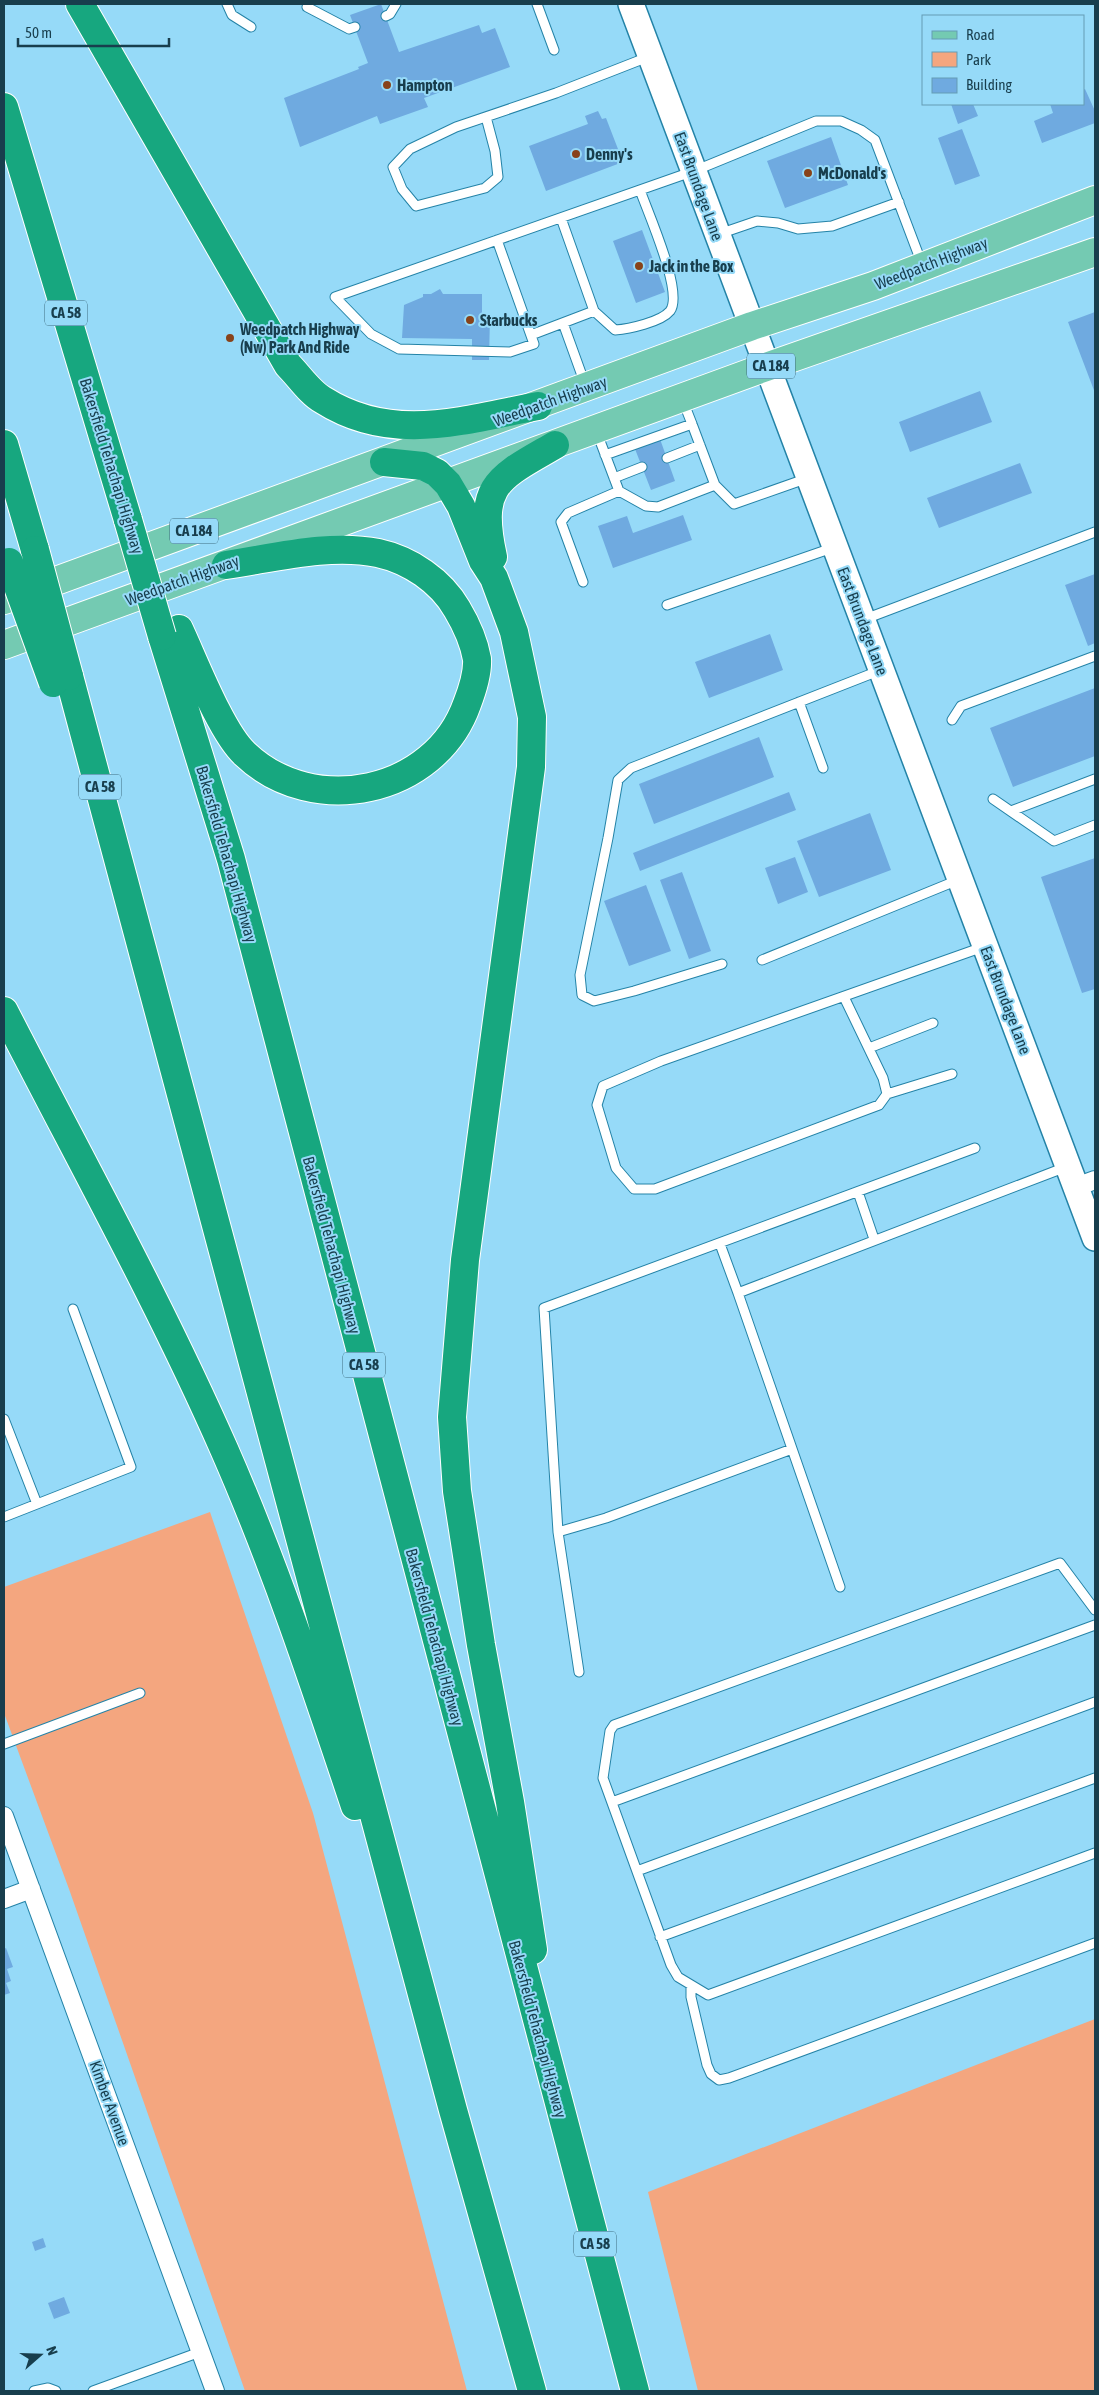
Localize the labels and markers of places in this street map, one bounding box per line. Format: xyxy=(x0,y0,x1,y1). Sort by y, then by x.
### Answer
place label: Hampton xyxy=(397,76,453,94)
marker: Hampton xyxy=(381,79,393,91)
place label: Denny's xyxy=(586,145,633,163)
marker: Denny's xyxy=(570,148,582,160)
place label: McDonald's xyxy=(818,164,887,182)
marker: McDonald's xyxy=(802,167,814,179)
place label: Jack in the Box xyxy=(648,257,734,275)
marker: Jack in the Box xyxy=(633,260,645,272)
place label: Starbucks xyxy=(480,311,538,329)
marker: Starbucks xyxy=(464,314,476,326)
place label: Weedpatch Highway (Nw) Park And Ride xyxy=(239,320,360,356)
marker: Weedpatch Highway (Nw) Park And Ride xyxy=(224,332,236,344)

